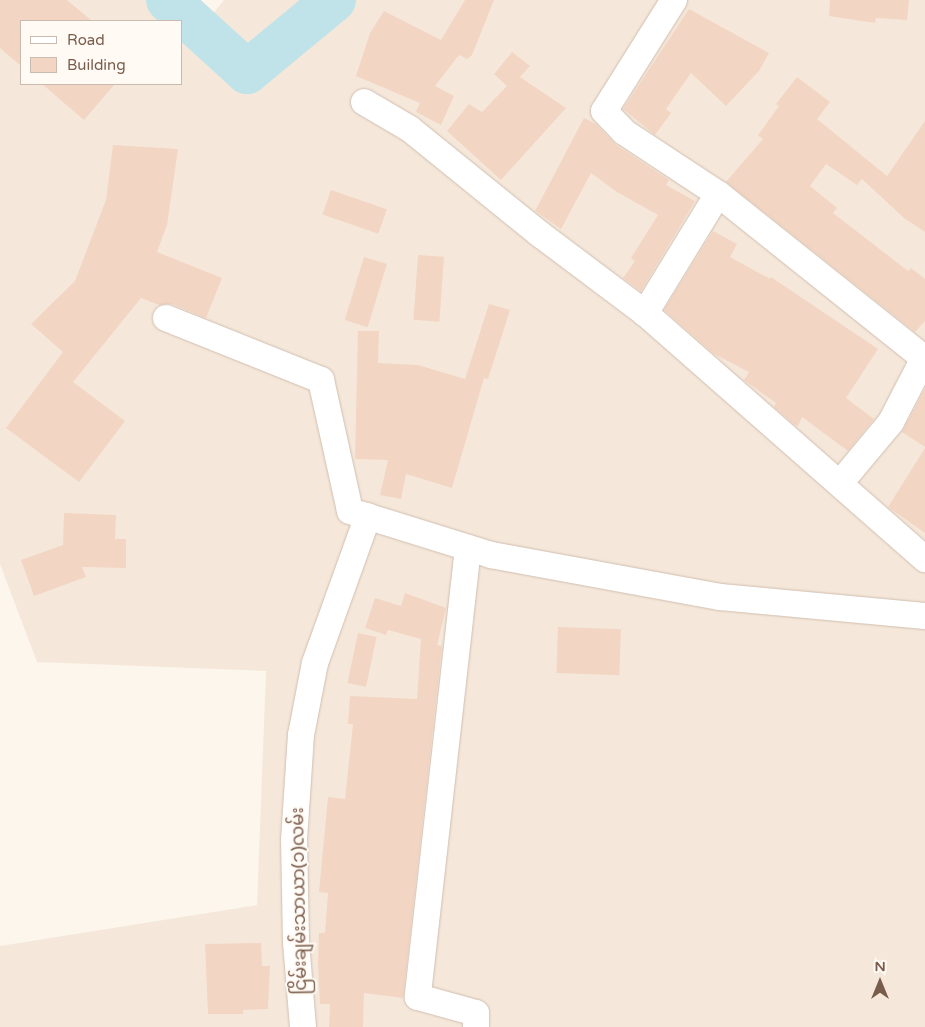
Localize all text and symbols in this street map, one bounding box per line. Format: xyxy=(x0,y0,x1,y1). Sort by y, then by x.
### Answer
legend xyxy=(20,20,182,85)
text: Road xyxy=(67,31,105,49)
text: Building xyxy=(67,56,126,74)
street label: ငြိမ်းချမ်းသာယာ(၁)လမ်း xyxy=(287,807,311,995)
north arrow xyxy=(855,957,905,1007)
text: N xyxy=(874,958,886,975)

